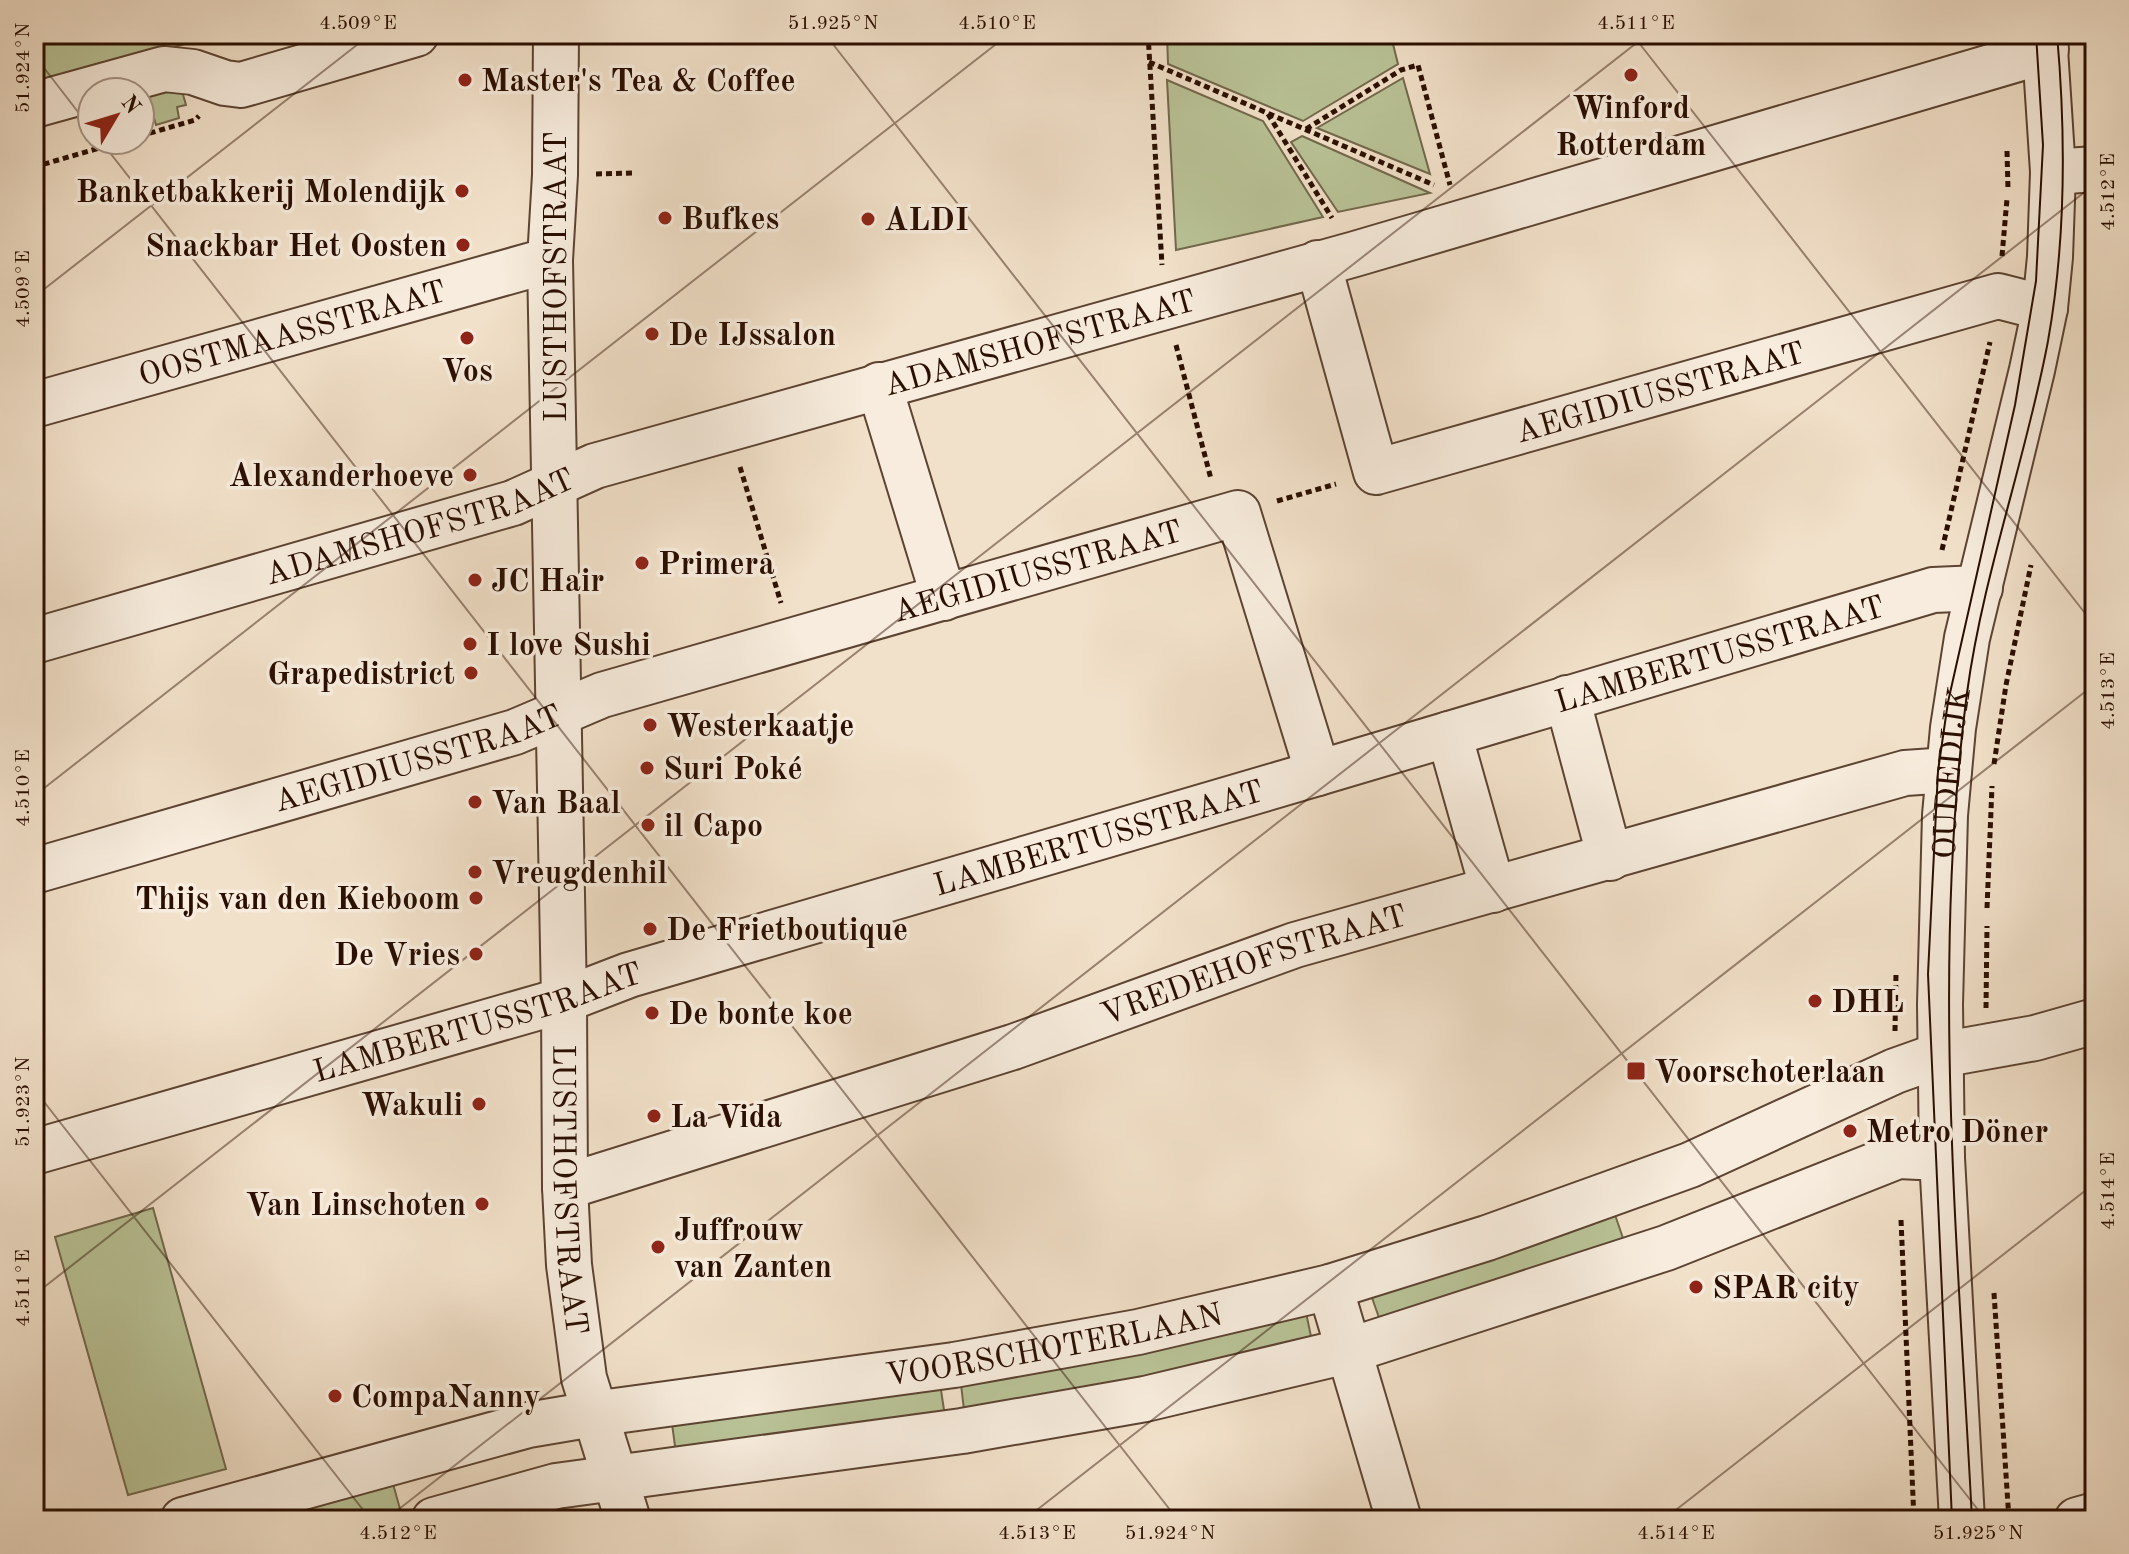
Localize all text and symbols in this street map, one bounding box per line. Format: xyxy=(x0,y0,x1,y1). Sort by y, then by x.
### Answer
text: 4.509°E xyxy=(319,14,397,34)
text: 51.925°N xyxy=(788,14,878,34)
text: 4.510°E xyxy=(958,14,1036,34)
text: 4.511°E xyxy=(1597,14,1675,34)
text: 51.924°N xyxy=(14,23,34,113)
marker: Winford Rotterdam xyxy=(1622,66,1640,84)
place label: Master's Tea & Coffee xyxy=(481,67,796,99)
marker: Master's Tea & Coffee xyxy=(456,71,474,89)
north arrow xyxy=(76,76,156,156)
text: N xyxy=(116,92,144,118)
place label: Winford Rotterdam xyxy=(1556,94,1706,163)
street label: LUSTHOFSTRAAT xyxy=(542,132,574,422)
text: 4.512°E xyxy=(2099,153,2119,231)
place label: Banketbakkerij Molendijk xyxy=(76,178,446,210)
marker: Banketbakkerij Molendijk xyxy=(453,182,471,200)
place label: Bufkes xyxy=(681,205,779,237)
place label: ALDI xyxy=(884,206,969,238)
marker: Bufkes xyxy=(656,209,674,227)
marker: ALDI xyxy=(859,210,877,228)
place label: Snackbar Het Oosten xyxy=(145,232,447,264)
marker: Snackbar Het Oosten xyxy=(454,236,472,254)
text: 4.509°E xyxy=(14,250,34,328)
street label: OOSTMAASSTRAAT xyxy=(136,277,450,394)
street label: ADAMSHOFSTRAAT xyxy=(881,286,1200,404)
place label: De IJssalon xyxy=(668,321,836,353)
marker: De IJssalon xyxy=(643,325,661,343)
marker: Vos xyxy=(458,329,476,347)
street label: AEGIDIUSSTRAAT xyxy=(1512,338,1809,451)
place label: Vos xyxy=(441,357,493,389)
place label: Alexanderhoeve xyxy=(229,462,454,494)
street label: ADAMSHOFSTRAAT xyxy=(262,465,580,593)
marker: Alexanderhoeve xyxy=(461,466,479,484)
street label: AEGIDIUSSTRAAT xyxy=(890,517,1186,630)
place label: Primera xyxy=(658,550,775,582)
marker: Primera xyxy=(633,554,651,572)
place label: JC Hair xyxy=(491,567,604,599)
marker: JC Hair xyxy=(466,571,484,589)
street label: LAMBERTUSSTRAAT xyxy=(1552,592,1889,720)
place label: I love Sushi xyxy=(486,631,651,663)
marker: I love Sushi xyxy=(461,635,479,653)
text: 4.513°E xyxy=(2099,652,2119,730)
place label: Grapedistrict xyxy=(267,660,455,692)
marker: Grapedistrict xyxy=(462,664,480,682)
street label: OUDEDIJK xyxy=(1931,685,1978,859)
street label: AEGIDIUSSTRAAT xyxy=(271,701,567,820)
place label: Westerkaatje xyxy=(666,712,854,744)
marker: Westerkaatje xyxy=(641,716,659,734)
text: 4.510°E xyxy=(14,749,34,827)
place label: Suri Poké xyxy=(663,755,803,787)
marker: Suri Poké xyxy=(638,759,656,777)
street label: LAMBERTUSSTRAAT xyxy=(930,777,1268,904)
place label: Van Baal xyxy=(491,789,621,821)
marker: Van Baal xyxy=(466,793,484,811)
place label: il Capo xyxy=(664,812,763,844)
marker: il Capo xyxy=(639,816,657,834)
place label: Vreugdenhil xyxy=(491,859,668,891)
marker: Vreugdenhil xyxy=(466,863,484,881)
place label: Thijs van den Kieboom xyxy=(135,885,460,917)
marker: Thijs van den Kieboom xyxy=(467,889,485,907)
street label: VREDEHOFSTRAAT xyxy=(1097,901,1411,1033)
place label: De Frietboutique xyxy=(666,916,908,948)
marker: De Frietboutique xyxy=(641,920,659,938)
place label: De Vries xyxy=(334,941,460,973)
marker: De Vries xyxy=(467,945,485,963)
street label: LAMBERTUSSTRAAT xyxy=(310,959,646,1090)
place label: DHL xyxy=(1831,988,1904,1020)
marker: DHL xyxy=(1806,992,1824,1010)
place label: De bonte koe xyxy=(668,1000,853,1032)
marker: De bonte koe xyxy=(643,1004,661,1022)
street label: LUSTHOFSTRAAT xyxy=(545,1044,591,1337)
text: 51.923°N xyxy=(14,1057,34,1147)
place label: Voorschoterlaan xyxy=(1654,1058,1885,1090)
marker: Voorschoterlaan xyxy=(1625,1060,1647,1082)
place label: Wakuli xyxy=(361,1091,463,1123)
marker: Wakuli xyxy=(470,1095,488,1113)
place label: La Vida xyxy=(670,1103,782,1135)
marker: La Vida xyxy=(645,1107,663,1125)
place label: Metro Döner xyxy=(1866,1118,2048,1150)
marker: Metro Döner xyxy=(1841,1122,1859,1140)
text: 4.514°E xyxy=(2099,1152,2119,1230)
place label: Van Linschoten xyxy=(245,1191,466,1223)
marker: Van Linschoten xyxy=(473,1195,491,1213)
place label: Juffrouw van Zanten xyxy=(674,1216,832,1285)
marker: Juffrouw van Zanten xyxy=(649,1238,667,1256)
text: 4.511°E xyxy=(14,1249,34,1327)
place label: SPAR city xyxy=(1712,1274,1860,1306)
marker: SPAR city xyxy=(1687,1278,1705,1296)
street label: VOORSCHOTERLAAN xyxy=(884,1300,1226,1393)
place label: CompaNanny xyxy=(351,1383,541,1415)
marker: CompaNanny xyxy=(326,1387,344,1405)
text: 4.512°E xyxy=(359,1524,437,1544)
text: 4.513°E xyxy=(998,1524,1076,1544)
text: 51.924°N xyxy=(1125,1524,1215,1544)
text: 4.514°E xyxy=(1637,1524,1715,1544)
text: 51.925°N xyxy=(1933,1524,2023,1544)

